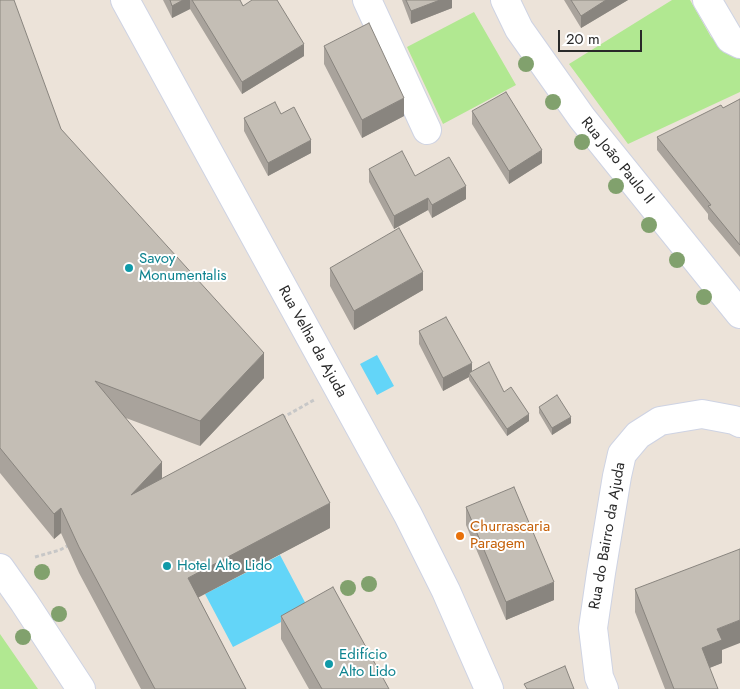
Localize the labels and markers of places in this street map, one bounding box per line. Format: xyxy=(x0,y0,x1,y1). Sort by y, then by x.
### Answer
place label: Savoy Monumentalis xyxy=(139,250,227,285)
marker: Savoy Monumentalis xyxy=(123,262,135,274)
place label: Churrascaria Paragem xyxy=(470,518,550,553)
marker: Churrascaria Paragem xyxy=(454,530,466,542)
place label: Hotel Alto Lido xyxy=(177,557,272,575)
marker: Hotel Alto Lido xyxy=(161,560,173,572)
place label: Edifício Alto Lido xyxy=(339,646,396,681)
marker: Edifício Alto Lido xyxy=(323,658,335,670)

